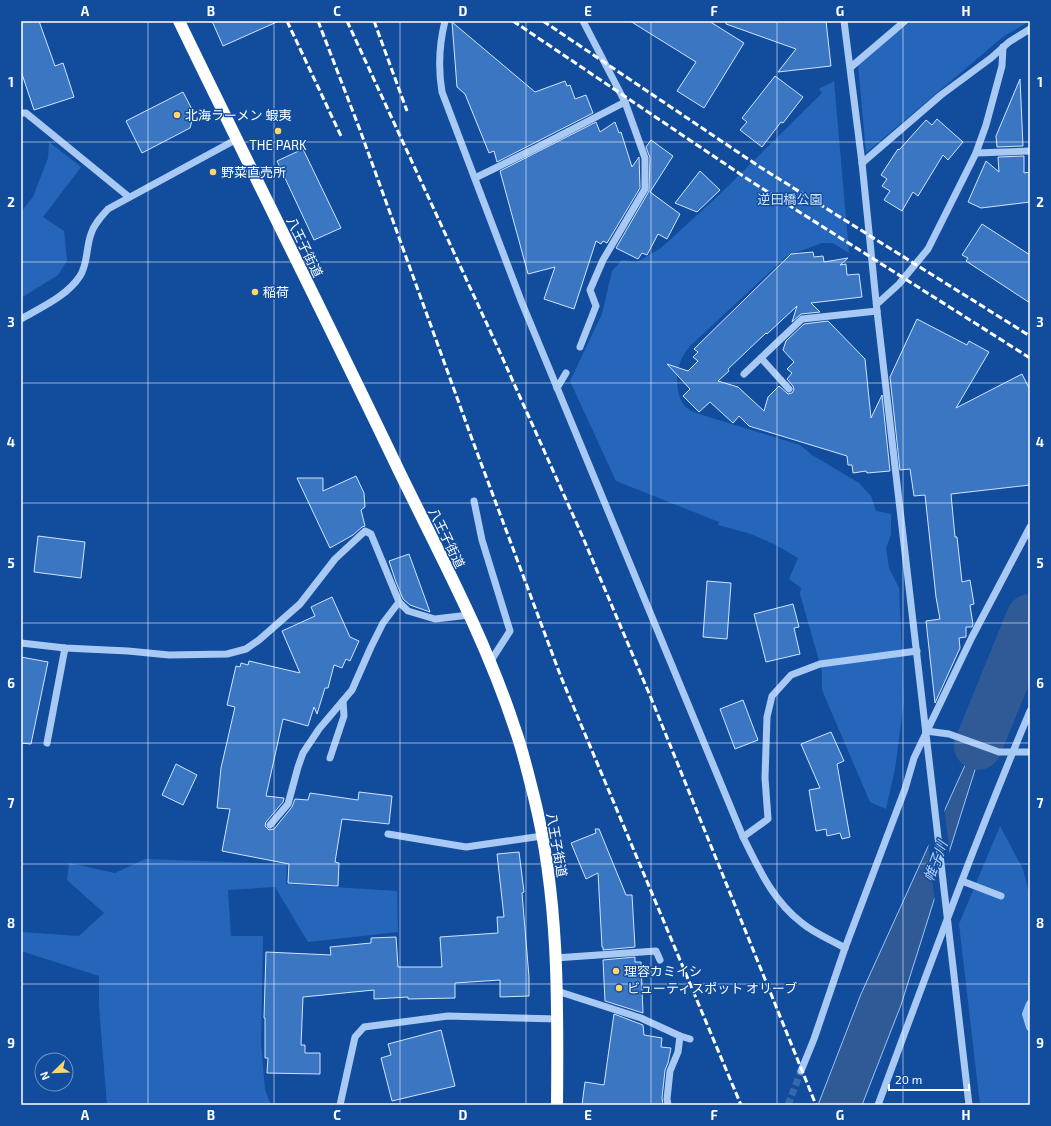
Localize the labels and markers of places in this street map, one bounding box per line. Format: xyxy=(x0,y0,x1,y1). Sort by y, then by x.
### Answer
place label: 北海ラーメン 蝦夷 xyxy=(185,107,291,123)
marker: 北海ラーメン 蝦夷 xyxy=(172,110,182,120)
marker: THE PARK xyxy=(273,126,283,136)
place label: THE PARK xyxy=(249,137,307,153)
place label: 野菜直売所 xyxy=(221,164,286,180)
marker: 野菜直売所 xyxy=(208,167,218,177)
place label: 稲荷 xyxy=(263,284,289,300)
marker: 稲荷 xyxy=(250,287,260,297)
place label: 理容カミイシ xyxy=(624,963,702,979)
marker: 理容カミイシ xyxy=(611,966,621,976)
place label: ビューティスポット オリーブ xyxy=(627,980,797,996)
marker: ビューティスポット オリーブ xyxy=(614,983,624,993)

